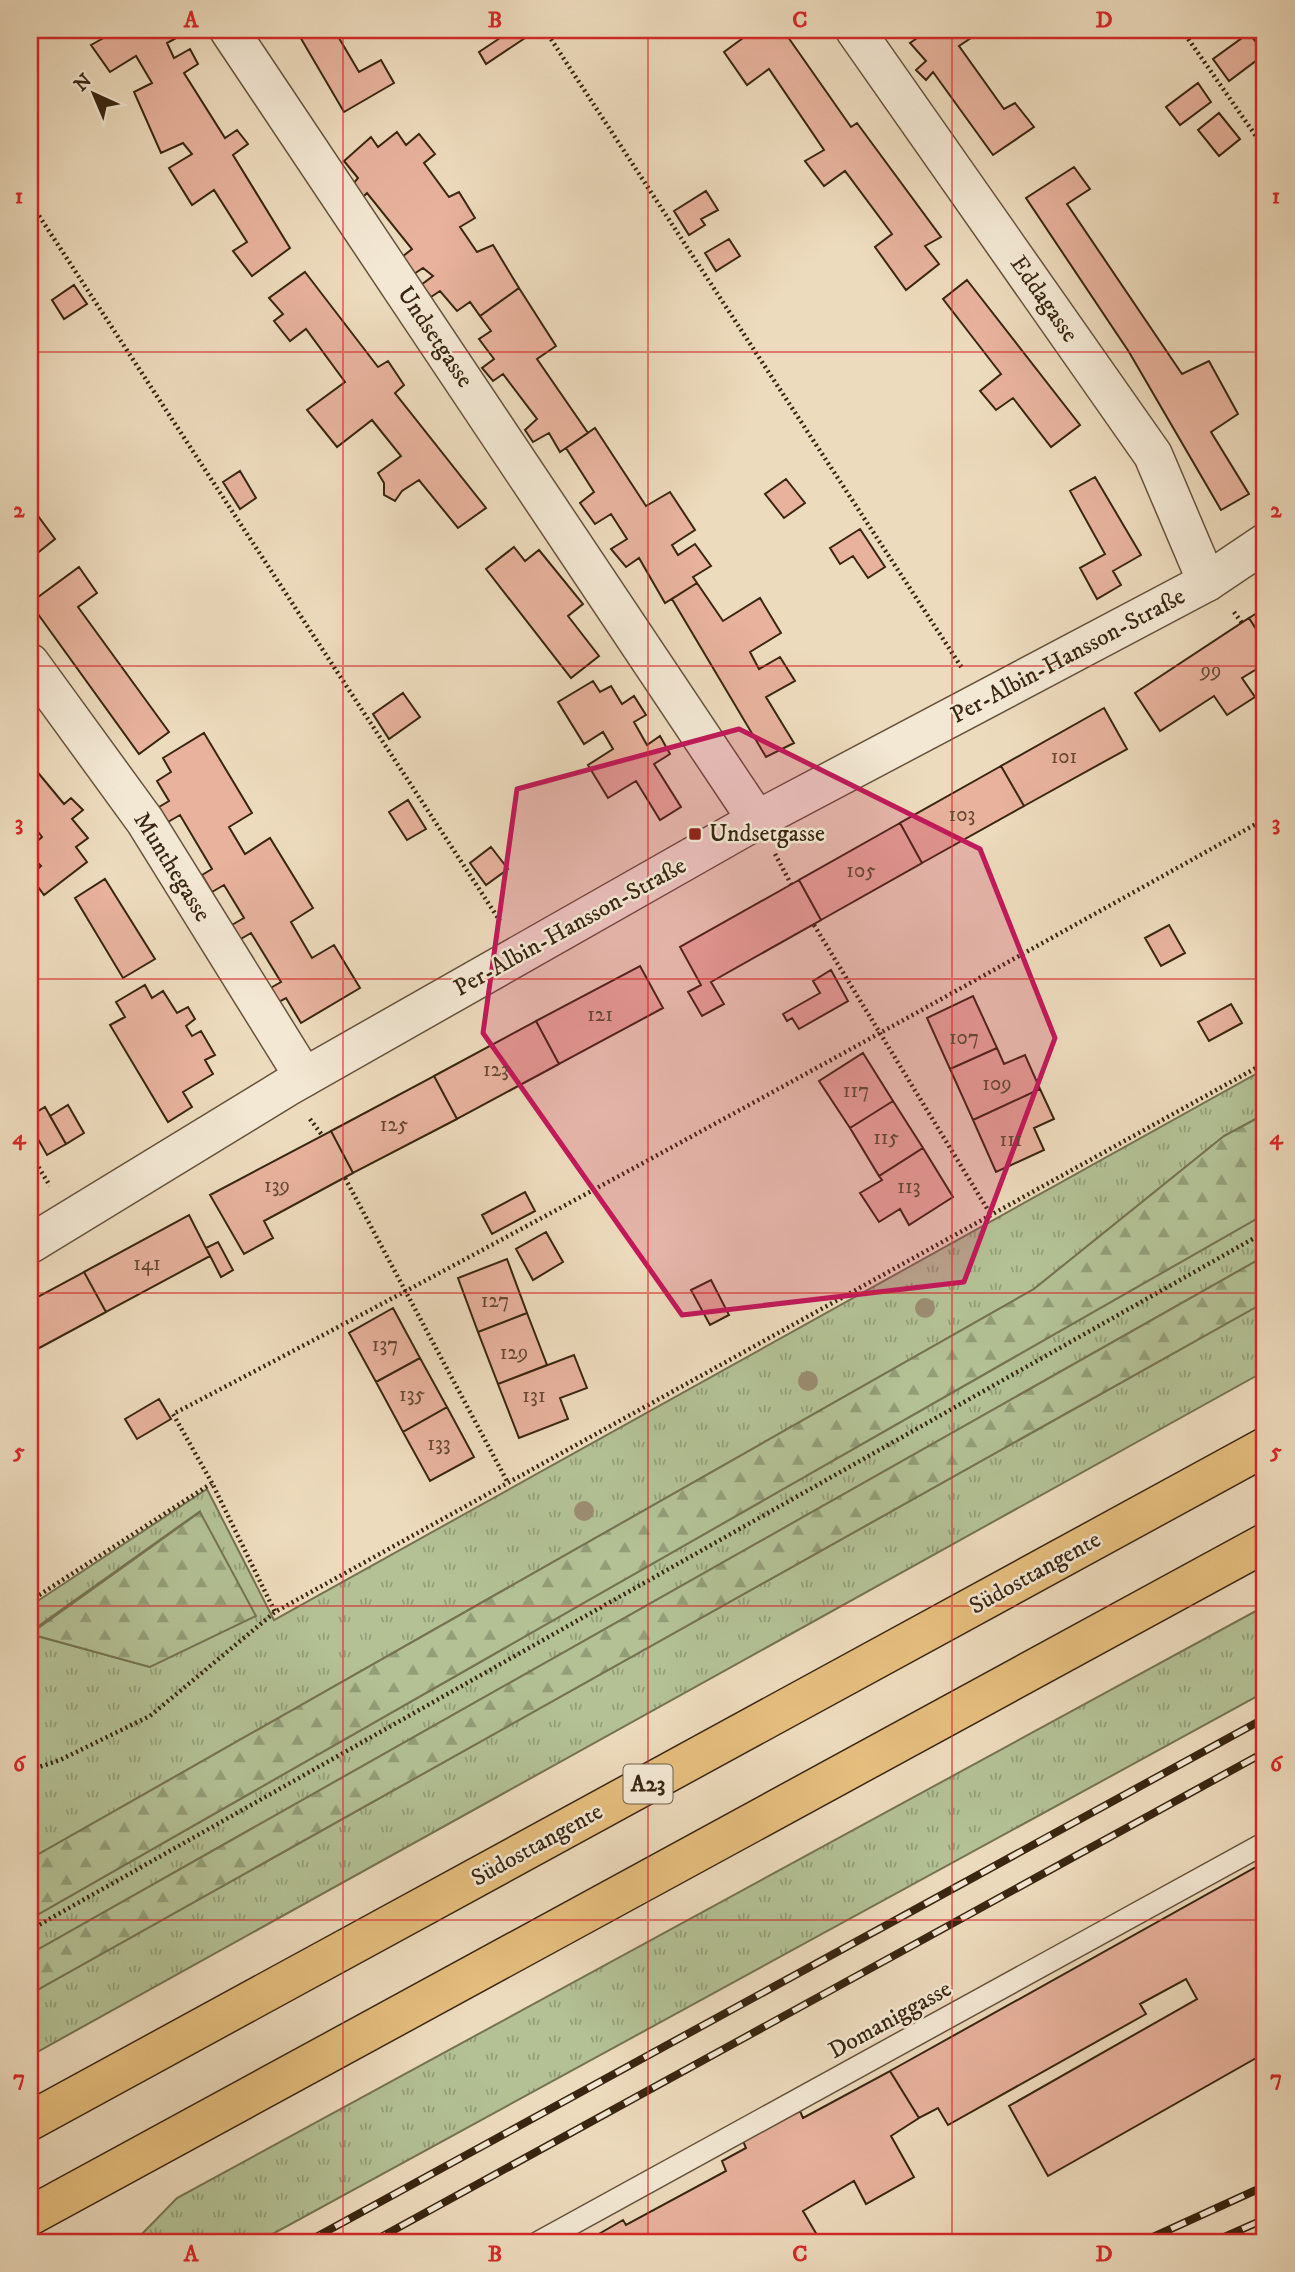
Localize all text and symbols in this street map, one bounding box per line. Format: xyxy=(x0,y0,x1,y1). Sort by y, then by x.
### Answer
text: A xyxy=(183,6,200,35)
text: B xyxy=(488,6,502,35)
text: C xyxy=(792,6,808,35)
text: D xyxy=(1095,6,1113,35)
north arrow xyxy=(60,60,130,130)
text: N xyxy=(70,69,97,97)
text: 1 xyxy=(15,182,23,211)
text: 1 xyxy=(1272,182,1280,211)
street label: Eddagasse xyxy=(1003,250,1085,348)
street label: Undsetgasse xyxy=(390,281,480,394)
text: 2 xyxy=(13,496,25,525)
text: 2 xyxy=(1270,496,1282,525)
street label: Per-Albin-Hansson-Straße xyxy=(946,581,1190,731)
house number: 99 xyxy=(1200,658,1221,684)
house number: 101 xyxy=(1051,744,1077,770)
house number: 103 xyxy=(949,802,975,828)
street label: Munthegasse xyxy=(127,807,217,927)
text: 3 xyxy=(15,809,23,838)
text: 3 xyxy=(1272,809,1280,838)
place label: Undsetgasse xyxy=(709,819,825,849)
marker: Undsetgasse xyxy=(687,826,703,842)
street label: Per-Albin-Hansson-Straße xyxy=(449,851,692,1003)
house number: 105 xyxy=(846,858,876,884)
house number: 121 xyxy=(587,1002,613,1028)
house number: 107 xyxy=(949,1025,979,1051)
house number: 123 xyxy=(483,1057,509,1083)
house number: 109 xyxy=(982,1071,1012,1097)
house number: 117 xyxy=(843,1078,869,1104)
house number: 125 xyxy=(380,1112,408,1138)
text: 4 xyxy=(12,1123,27,1152)
text: 4 xyxy=(1269,1123,1284,1152)
house number: 115 xyxy=(873,1125,899,1151)
house number: 111 xyxy=(999,1127,1023,1153)
house number: 139 xyxy=(264,1173,290,1199)
house number: 113 xyxy=(897,1174,921,1200)
house number: 141 xyxy=(133,1251,161,1277)
house number: 127 xyxy=(481,1288,509,1314)
house number: 137 xyxy=(372,1332,398,1358)
house number: 129 xyxy=(500,1340,528,1366)
house number: 135 xyxy=(399,1382,425,1408)
house number: 131 xyxy=(522,1383,546,1409)
house number: 133 xyxy=(427,1431,451,1457)
text: 5 xyxy=(12,1437,25,1466)
text: 5 xyxy=(1269,1437,1282,1466)
street label: Südosttangente xyxy=(964,1525,1106,1621)
text: 6 xyxy=(13,1750,27,1779)
text: 6 xyxy=(1270,1750,1284,1779)
road number: A23 xyxy=(624,1764,672,1804)
street label: Südosttangente xyxy=(466,1797,608,1893)
street label: Domaniggasse xyxy=(823,1974,957,2066)
text: 7 xyxy=(13,2064,25,2093)
text: 7 xyxy=(1270,2064,1282,2093)
text: A xyxy=(183,2240,200,2269)
text: B xyxy=(488,2240,502,2269)
text: C xyxy=(792,2240,808,2269)
text: D xyxy=(1095,2240,1113,2269)

